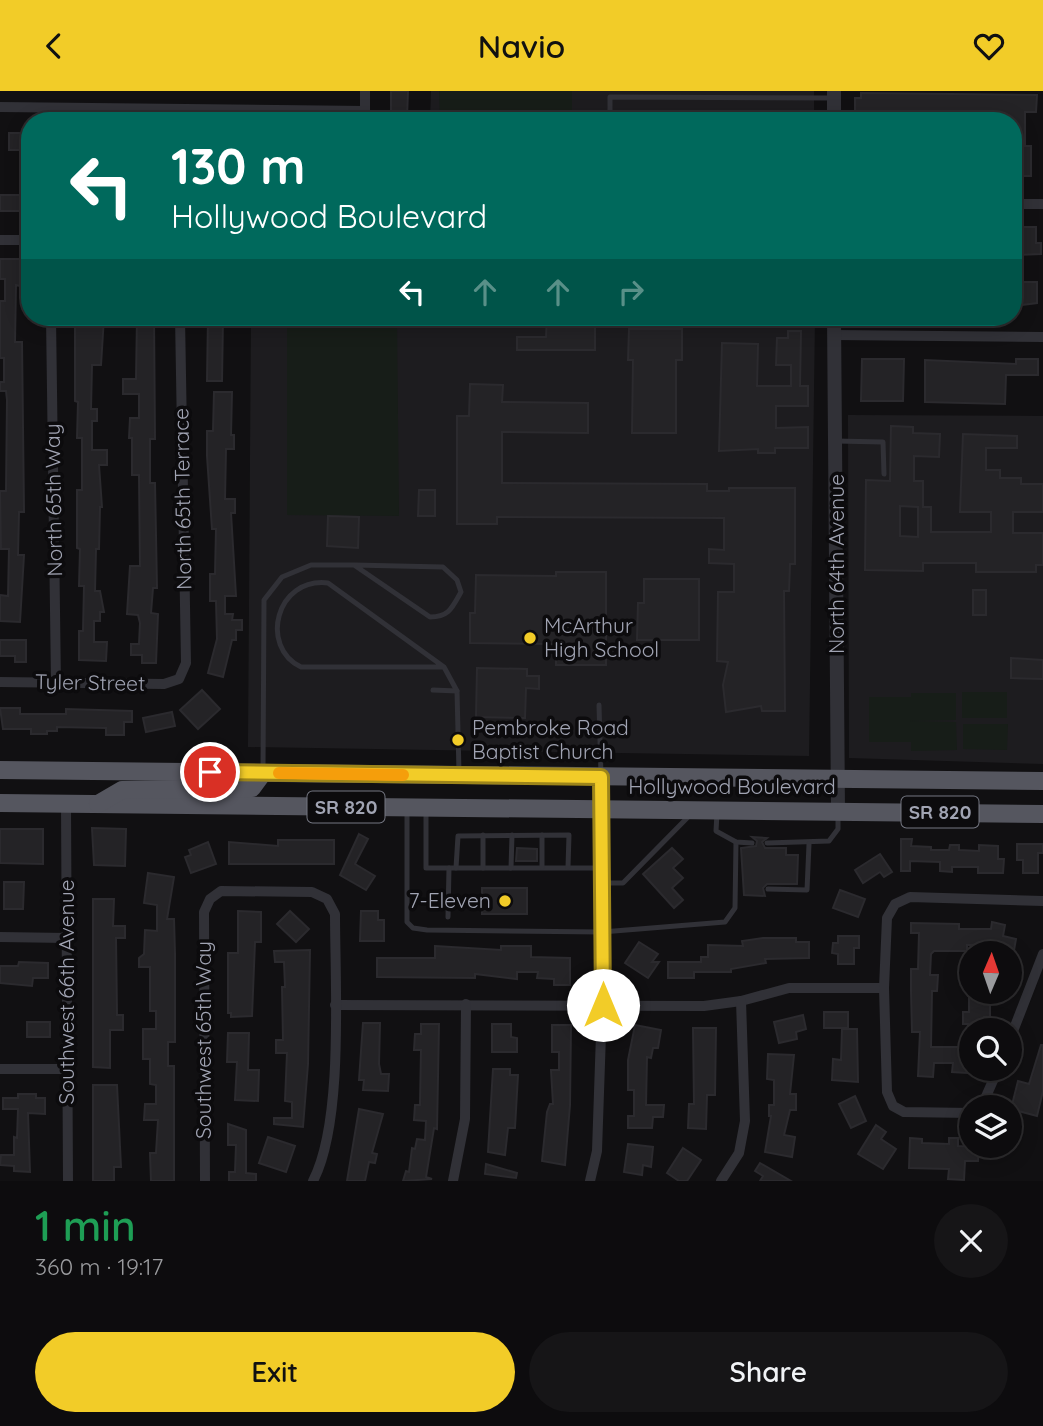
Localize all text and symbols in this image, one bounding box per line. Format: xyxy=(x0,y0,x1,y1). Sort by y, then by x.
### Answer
text: Navio xyxy=(478,26,565,66)
icon: back xyxy=(35,27,73,65)
icon: heart xyxy=(970,27,1008,65)
text: 130 m xyxy=(171,135,305,196)
icon: left xyxy=(56,140,147,231)
text: Hollywood Boulevard xyxy=(171,196,487,236)
icon: left xyxy=(393,273,431,311)
icon: ahead xyxy=(466,273,504,311)
icon: ahead xyxy=(539,273,577,311)
icon: right xyxy=(612,273,650,311)
street label: North 65th Terrace xyxy=(167,408,197,590)
street label: North 65th Way xyxy=(39,423,67,577)
street label: North 64th Avenue xyxy=(823,474,849,654)
place label: McArthur High School xyxy=(544,612,659,662)
marker: McArthur High School xyxy=(522,630,538,646)
street label: Tyler Street xyxy=(35,668,145,696)
place label: Pembroke Road Baptist Church xyxy=(472,714,629,764)
marker: Pembroke Road Baptist Church xyxy=(450,732,466,748)
pin xyxy=(180,742,240,802)
icon: arrive xyxy=(191,753,229,791)
street label: Hollywood Boulevard xyxy=(628,773,836,799)
road number: SR 820 xyxy=(308,792,384,823)
road number: SR 820 xyxy=(902,797,978,827)
street label: Southwest 66th Avenue xyxy=(53,879,79,1105)
place label: 7-Eleven xyxy=(409,887,491,913)
marker: 7-Eleven xyxy=(497,893,513,909)
street label: Southwest 65th Way xyxy=(190,941,216,1139)
north arrow xyxy=(959,941,1022,1005)
map controls xyxy=(959,941,1022,1158)
position arrow xyxy=(566,968,640,1042)
button: search xyxy=(959,1018,1022,1081)
button: layers xyxy=(959,1095,1022,1158)
text: 1 min xyxy=(35,1199,136,1252)
button: close xyxy=(934,1204,1008,1278)
text: 360 m · 19:17 xyxy=(35,1252,163,1281)
button: Exit xyxy=(35,1332,515,1412)
button: Share xyxy=(529,1332,1008,1412)

